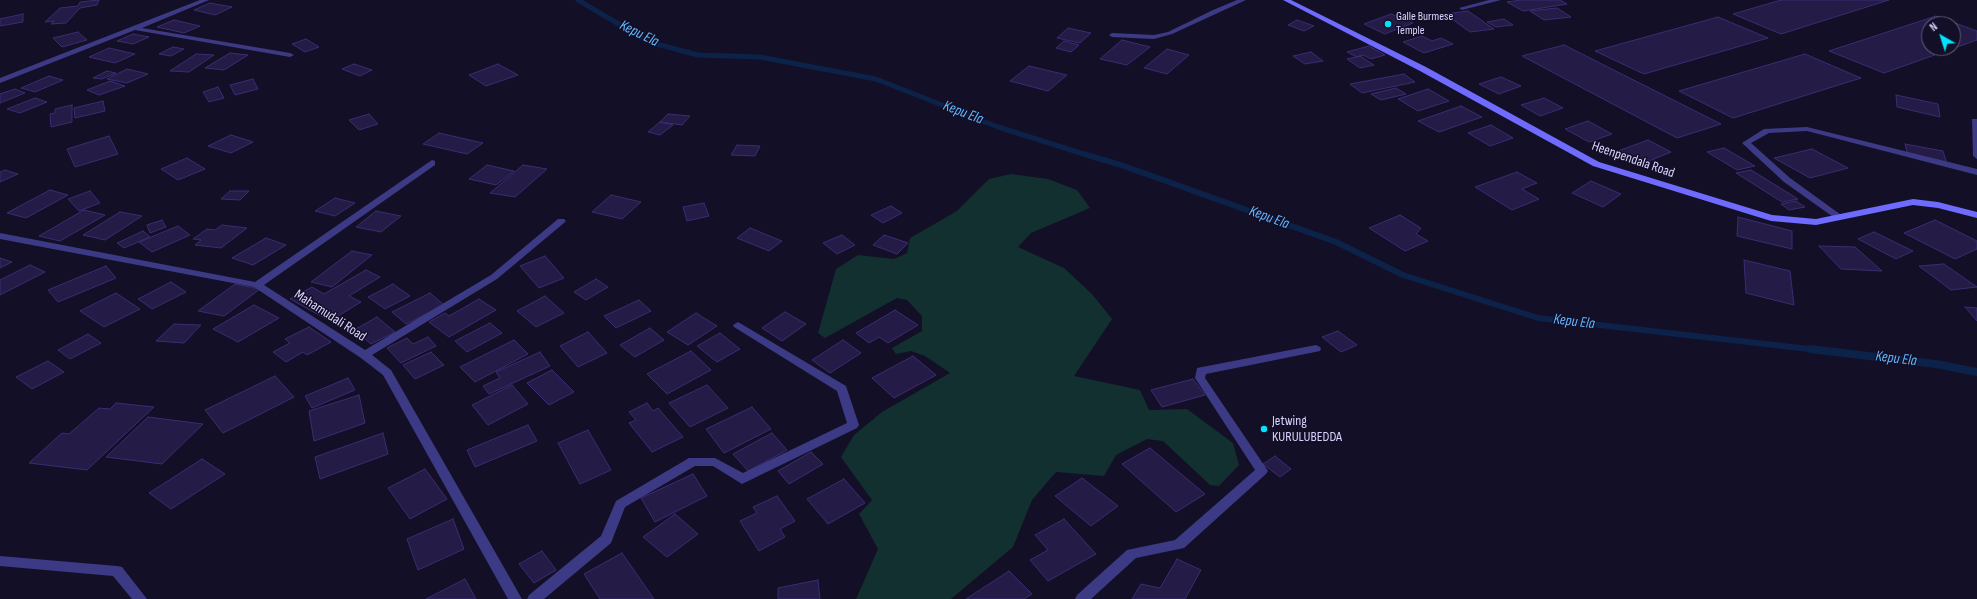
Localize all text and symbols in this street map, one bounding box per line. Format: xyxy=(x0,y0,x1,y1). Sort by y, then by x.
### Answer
place label: Galle Burmese Temple xyxy=(1396,10,1453,38)
north arrow xyxy=(1921,16,1961,56)
water label: Kepu Ela xyxy=(616,17,662,51)
marker: Galle Burmese Temple xyxy=(1383,19,1393,29)
text: N xyxy=(1927,20,1940,34)
water label: Kepu Ela xyxy=(940,97,986,129)
street label: Heenpendala Road xyxy=(1589,138,1677,182)
water label: Kepu Ela xyxy=(1246,202,1292,234)
street label: Mahamudali Road xyxy=(291,287,369,345)
water label: Kepu Ela xyxy=(1552,311,1596,333)
water label: Kepu Ela xyxy=(1874,348,1918,370)
place label: Jetwing KURULUBEDDA xyxy=(1272,413,1342,446)
marker: Jetwing KURULUBEDDA xyxy=(1259,424,1269,434)

